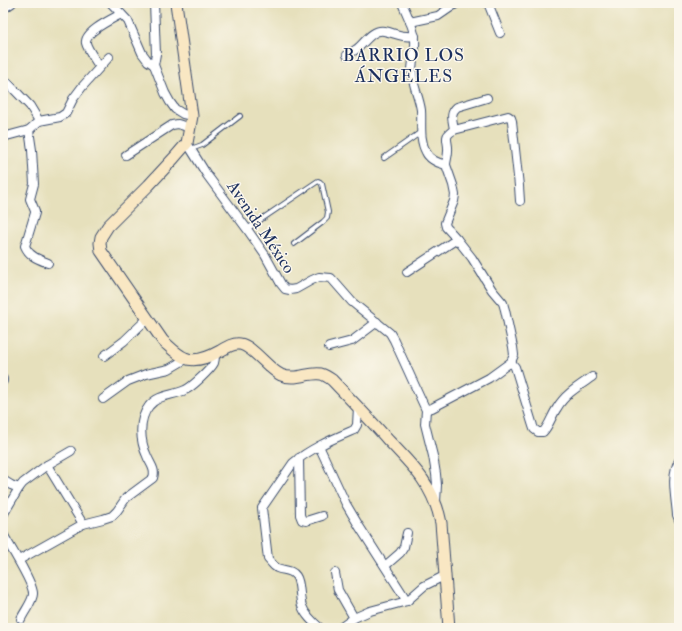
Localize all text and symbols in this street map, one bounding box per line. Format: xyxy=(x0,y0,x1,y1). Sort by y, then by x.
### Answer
district label: BARRIO LOS ÁNGELES xyxy=(343,44,465,88)
street label: Avenida México xyxy=(222,176,300,277)

